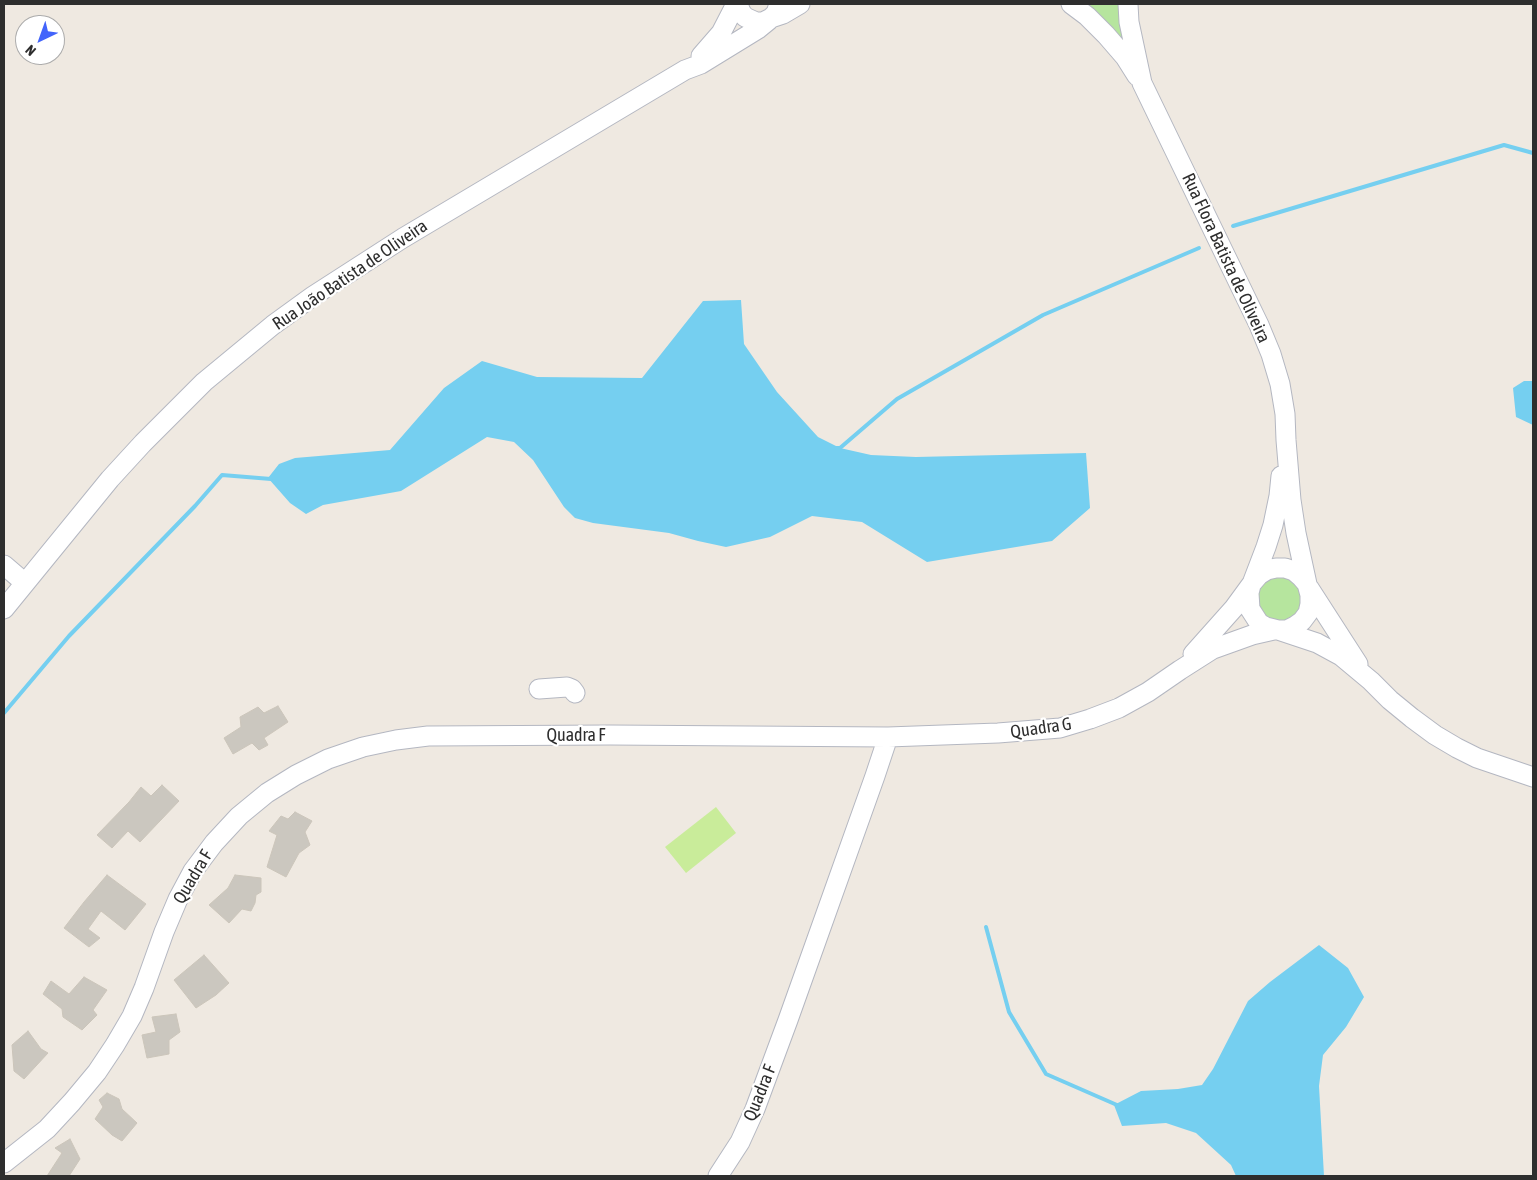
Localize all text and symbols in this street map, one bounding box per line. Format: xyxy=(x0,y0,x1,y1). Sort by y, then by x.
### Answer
north arrow xyxy=(15,15,65,65)
text: N xyxy=(22,42,39,59)
street label: Rua Flora Batista de Oliveira xyxy=(1177,170,1275,346)
street label: Rua João Batista de Oliveira xyxy=(268,215,432,335)
street label: Quadra G xyxy=(1009,713,1073,743)
street label: Quadra F xyxy=(546,724,606,746)
street label: Quadra F xyxy=(169,846,217,908)
street label: Quadra F xyxy=(739,1062,781,1124)

